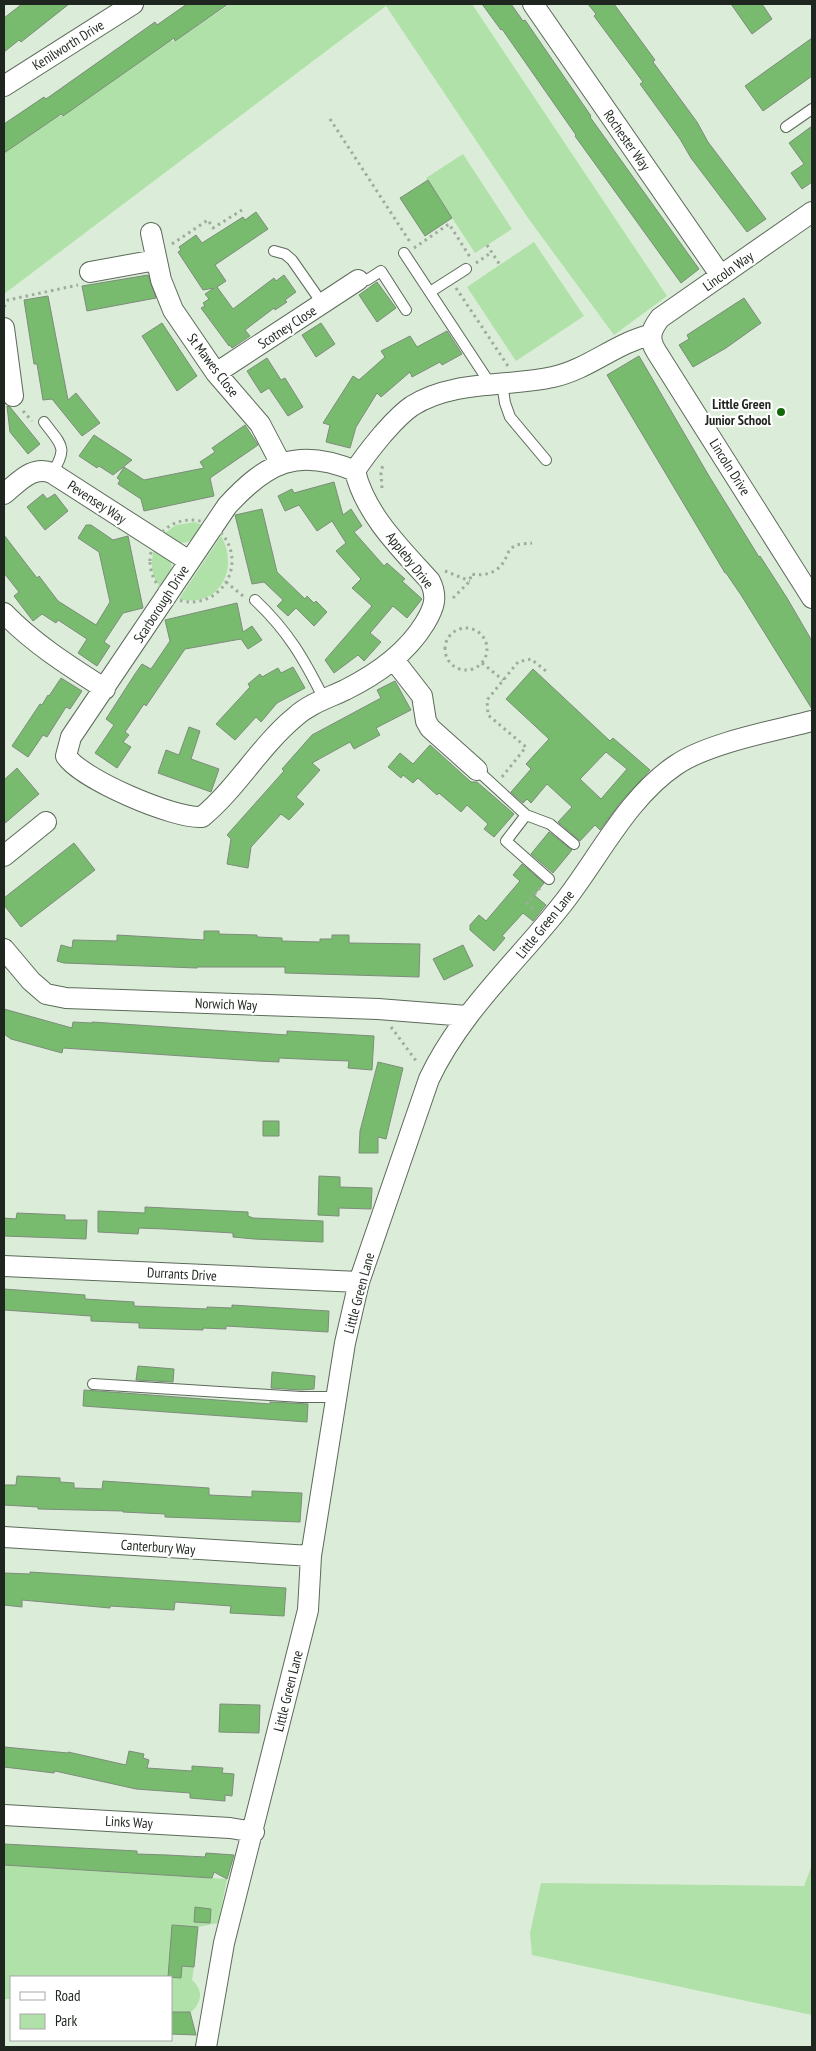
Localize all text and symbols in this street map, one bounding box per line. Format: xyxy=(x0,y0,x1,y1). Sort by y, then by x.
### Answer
street label: Kenilworth Drive xyxy=(29,16,107,74)
street label: Rochester Way xyxy=(600,106,655,174)
street label: Lincoln Way xyxy=(699,247,757,295)
street label: Scotney Close xyxy=(254,301,320,353)
street label: St Mawes Close xyxy=(183,330,243,401)
place label: Little Green Junior School xyxy=(704,395,772,429)
marker: Little Green Junior School xyxy=(775,406,787,418)
street label: Lincoln Drive xyxy=(706,435,755,499)
street label: Pevensey Way xyxy=(64,476,130,528)
street label: Appleby Drive xyxy=(382,528,438,592)
street label: Scarborough Drive xyxy=(129,562,193,646)
street label: Little Green Lane xyxy=(512,886,578,962)
street label: Norwich Way xyxy=(195,994,258,1014)
street label: Little Green Lane xyxy=(340,1250,378,1335)
street label: Durrants Drive xyxy=(147,1263,218,1285)
street label: Canterbury Way xyxy=(120,1535,197,1559)
street label: Little Green Lane xyxy=(269,1648,307,1733)
street label: Links Way xyxy=(105,1812,154,1832)
legend xyxy=(10,1976,172,2041)
text: Road xyxy=(55,1986,81,2005)
text: Park xyxy=(55,2011,77,2030)

